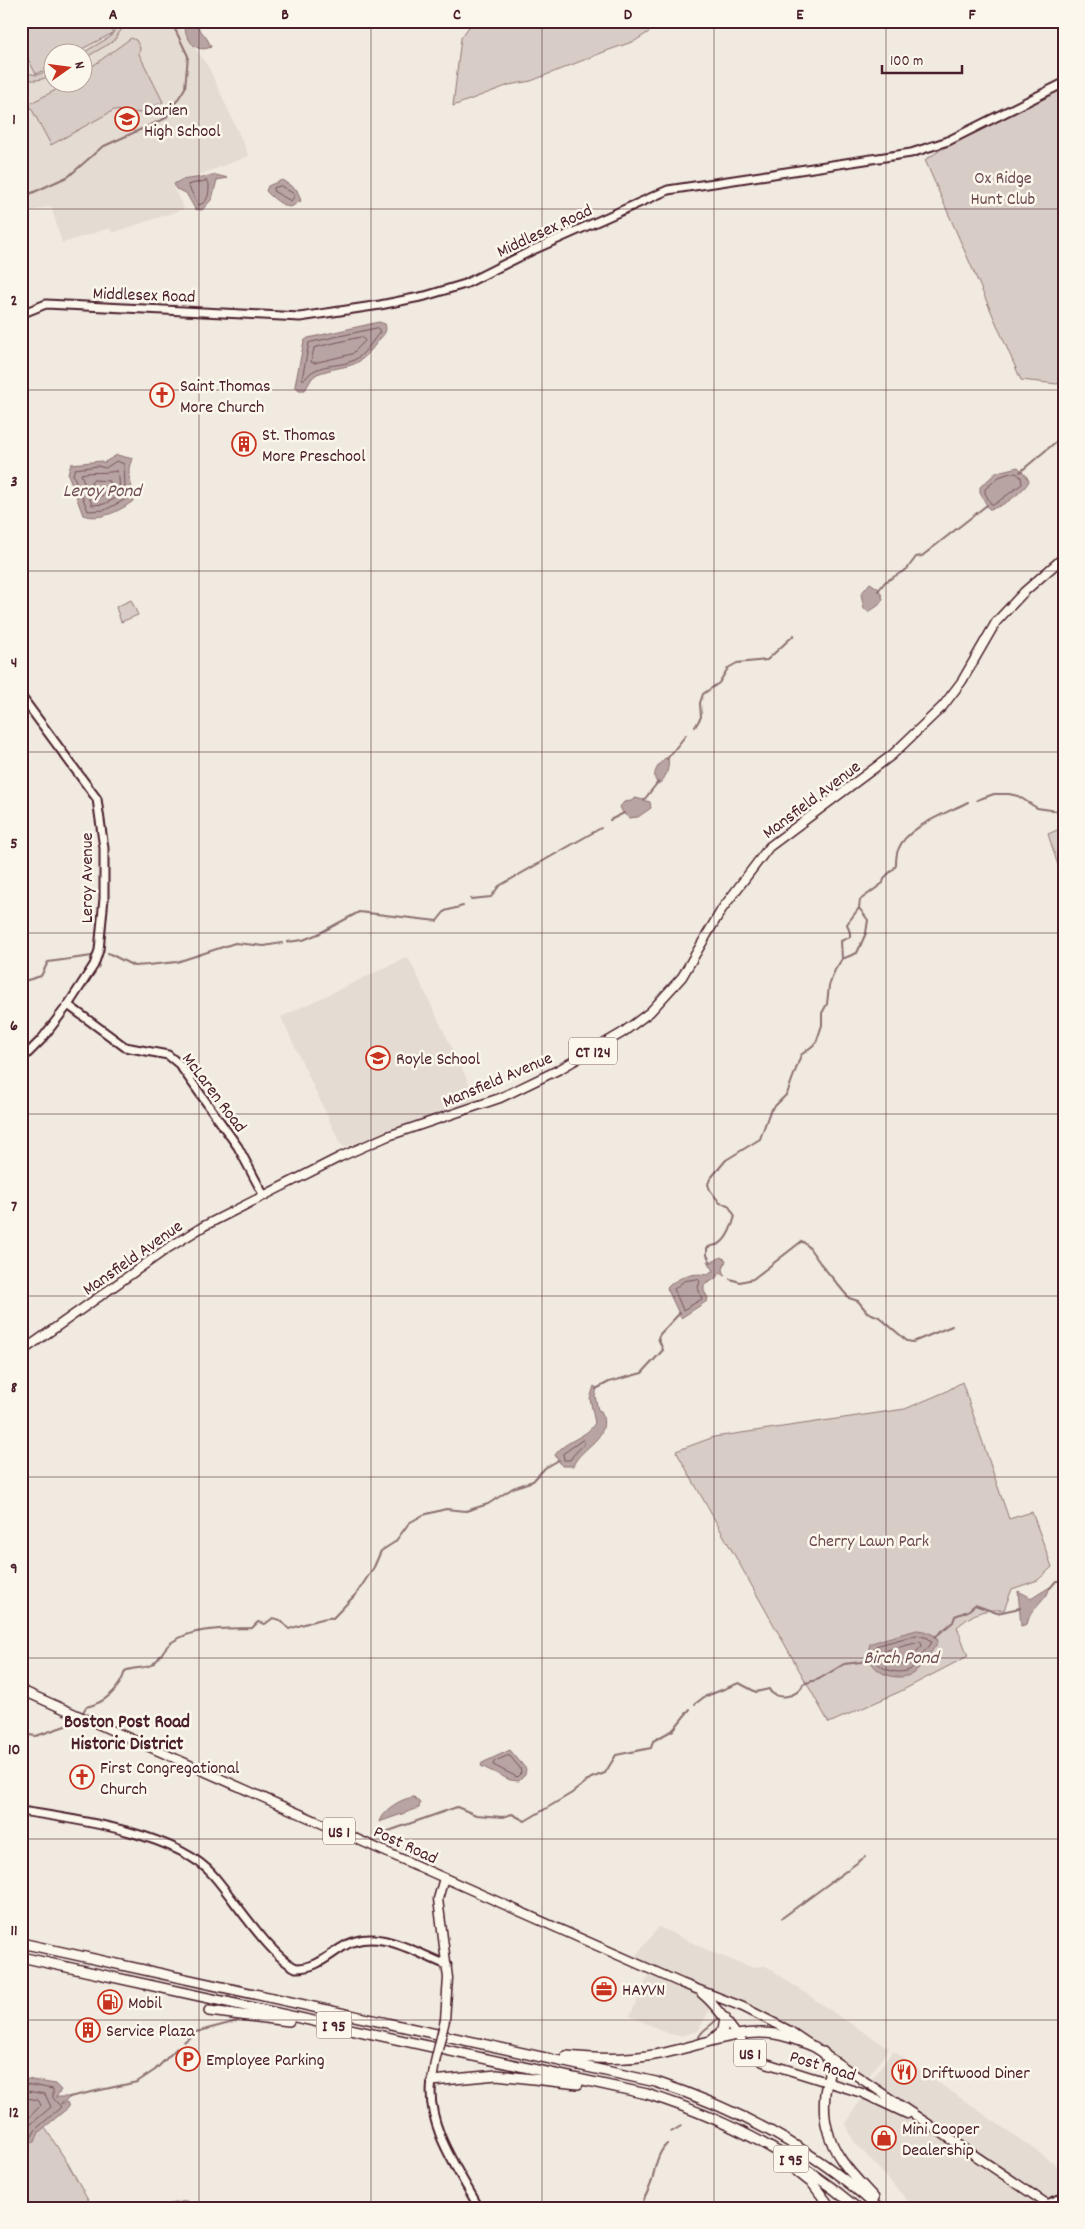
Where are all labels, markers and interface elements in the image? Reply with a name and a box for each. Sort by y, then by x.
text: A [109,4,118,27]
text: B [281,4,289,27]
text: C [453,4,461,27]
text: D [624,4,633,27]
text: E [796,4,804,27]
text: F [968,4,976,27]
north arrow [42,42,92,92]
scale bar [882,42,962,74]
text: 100 m [890,51,923,73]
text: N [68,60,89,71]
place label: Darien High School [144,99,221,145]
school or university icon: Darien High School [114,106,140,132]
text: 1 [12,109,16,132]
park label: Ox Ridge Hunt Club [971,167,1036,213]
street label: Middlesex Road [493,199,597,265]
street label: Middlesex Road [92,282,196,311]
text: 2 [11,290,18,313]
place label: Saint Thomas More Church [180,375,271,421]
church icon: Saint Thomas More Church [149,382,175,408]
place label: St. Thomas More Preschool [262,424,366,470]
building icon: St. Thomas More Preschool [231,431,257,457]
text: 3 [10,471,18,494]
water label: Leroy Pond [63,479,143,506]
text: 4 [11,652,17,675]
street label: Mansfield Avenue [758,756,867,846]
text: 5 [10,833,18,856]
street label: Leroy Avenue [76,833,101,923]
text: 6 [10,1015,18,1038]
road number: CT 124 [569,1038,617,1064]
school or university icon: Royle School [365,1045,391,1071]
street label: Mansfield Avenue [439,1047,557,1116]
street label: McLaren Road [175,1048,251,1139]
place label: Royle School [396,1048,481,1073]
text: 7 [11,1196,17,1219]
street label: Mansfield Avenue [78,1215,189,1303]
text: 8 [11,1377,18,1400]
park label: Cherry Lawn Park [809,1530,929,1555]
text: 9 [10,1558,18,1581]
water label: Birch Pond [864,1646,941,1673]
district label: Boston Post Road Historic District [64,1710,190,1759]
text: 10 [8,1739,20,1762]
place label: First Congregational Church [100,1757,240,1803]
church icon: First Congregational Church [69,1764,95,1790]
road number: US 1 [323,1818,355,1844]
street label: Post Road [369,1821,441,1872]
text: 11 [10,1920,18,1943]
office icon: HAYVN [591,1976,617,2002]
place label: HAYVN [622,1979,665,2004]
fuel station icon: Mobil [97,1989,123,2015]
place label: Mobil [128,1992,163,2017]
road number: I 95 [316,2012,352,2038]
building icon: Service Plaza [75,2017,101,2043]
place label: Service Plaza [106,2020,195,2045]
road number: US 1 [734,2040,766,2066]
street label: Post Road [786,2045,859,2089]
parking icon: Employee Parking [175,2046,201,2072]
place label: Employee Parking [206,2049,325,2074]
restaurant icon: Driftwood Diner [891,2059,917,2085]
place label: Driftwood Diner [922,2062,1030,2087]
text: 12 [9,2102,19,2125]
place label: Mini Cooper Dealership [902,2118,980,2164]
shop icon: Mini Cooper Dealership [871,2125,897,2151]
road number: I 95 [774,2146,808,2172]

